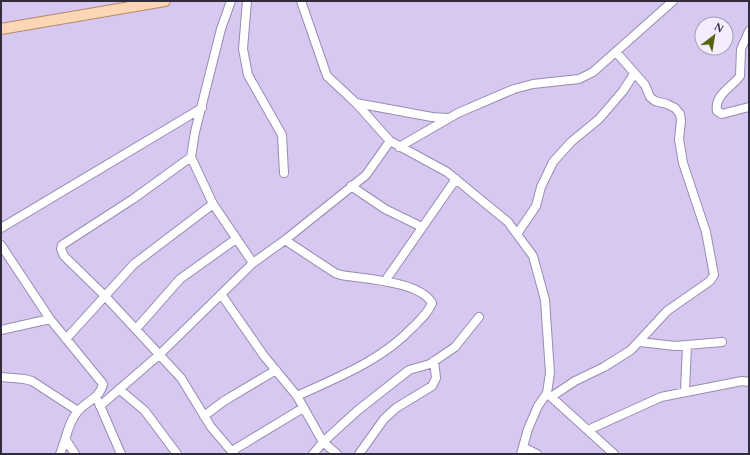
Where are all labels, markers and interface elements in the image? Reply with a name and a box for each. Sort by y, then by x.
north arrow [694,16,734,56]
text: N [711,18,727,37]

